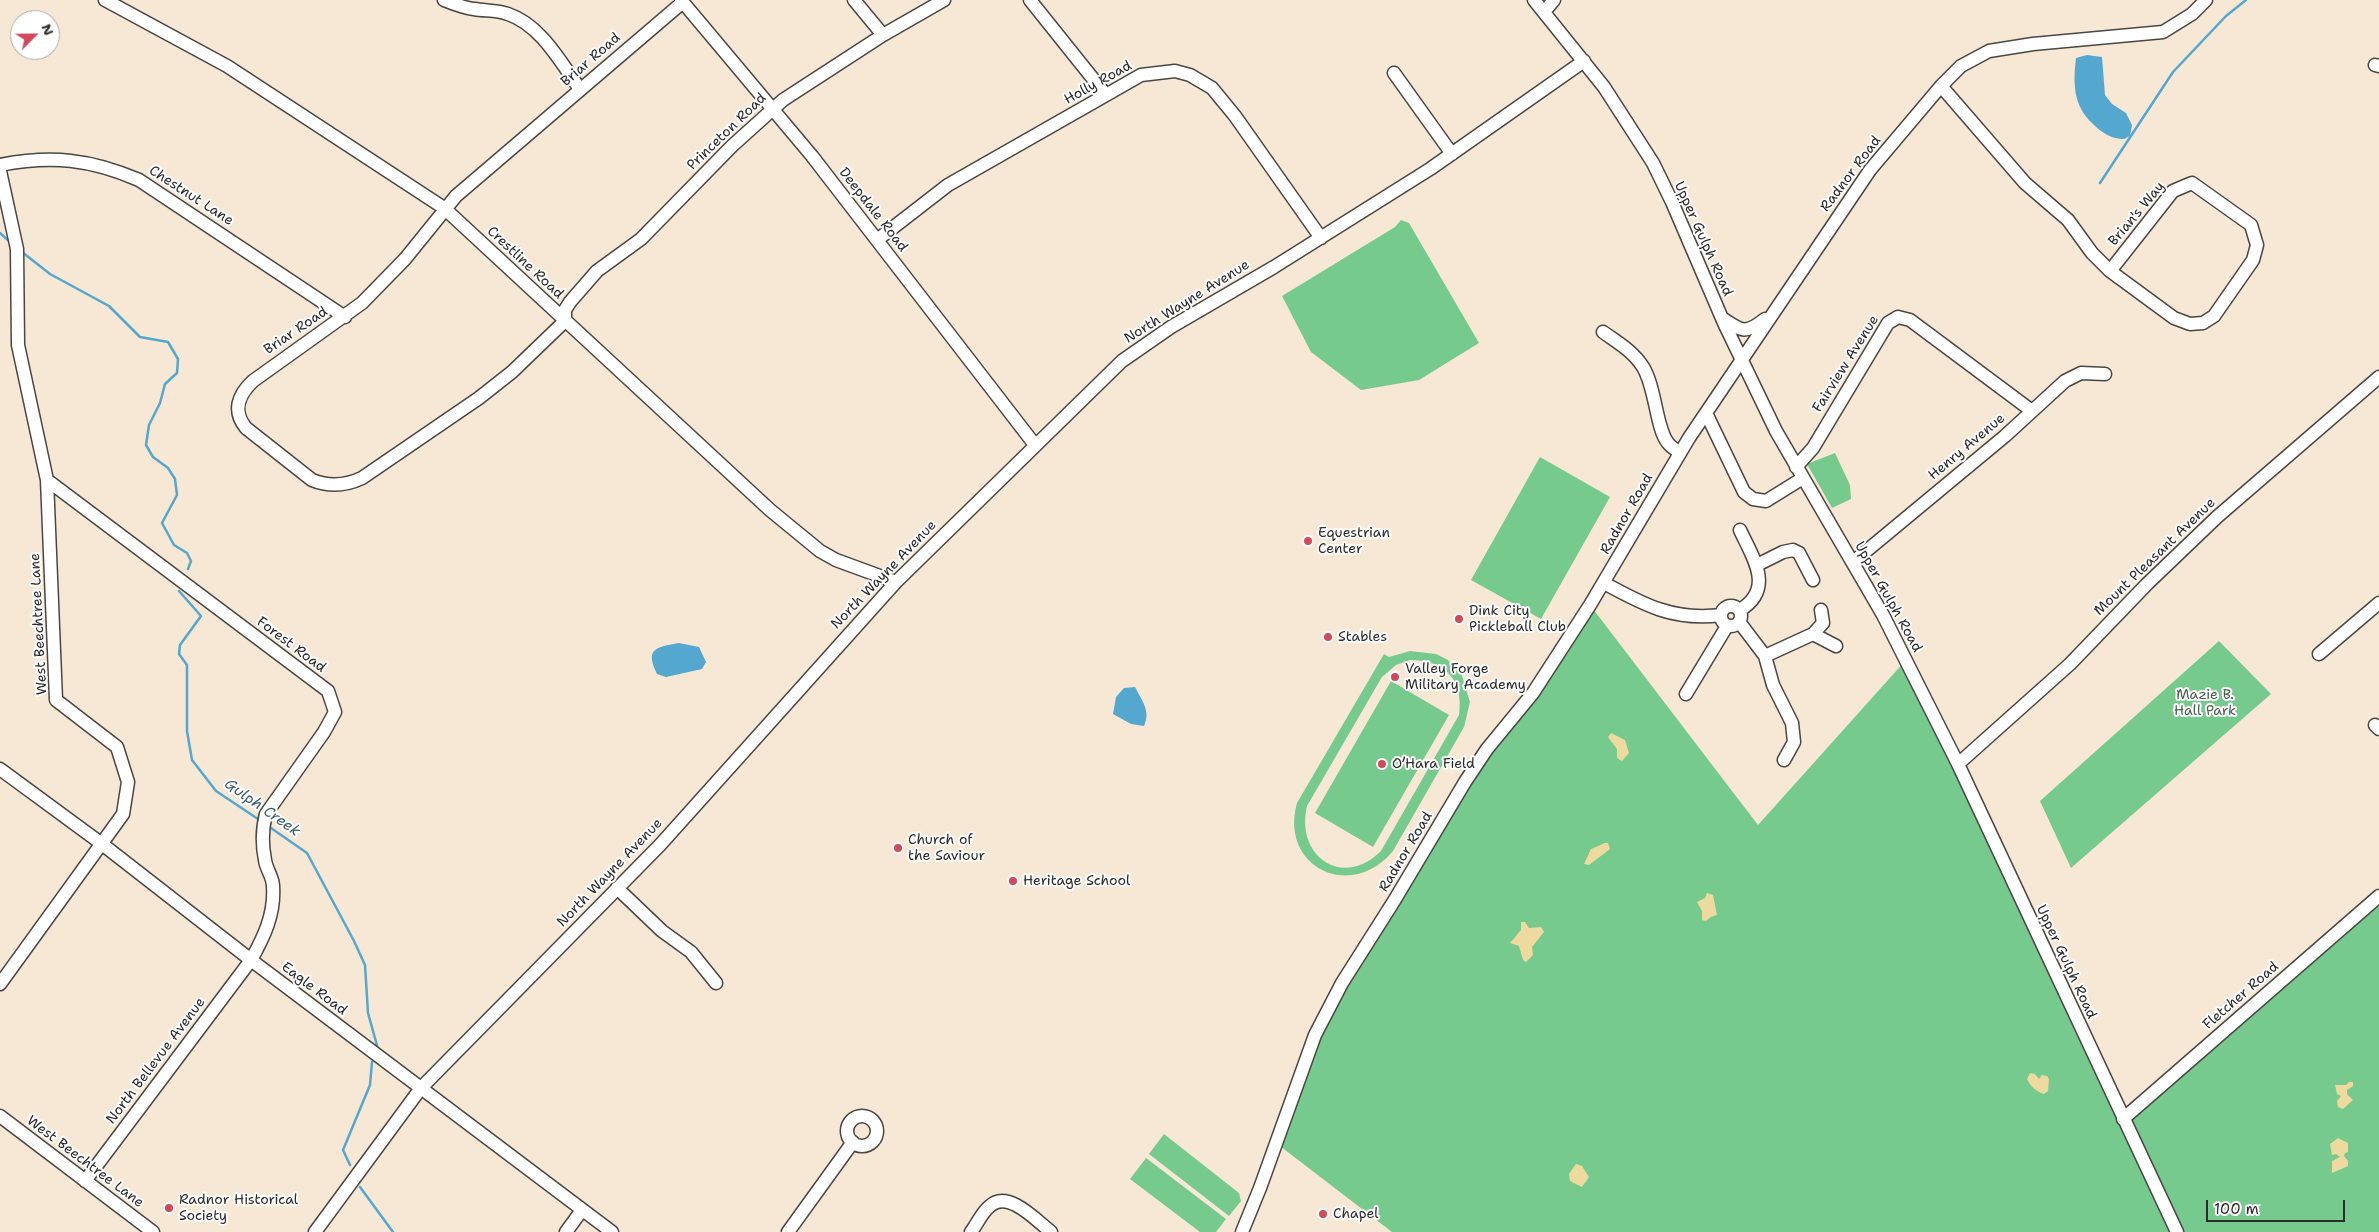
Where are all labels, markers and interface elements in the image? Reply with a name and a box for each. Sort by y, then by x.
north arrow [10,10,60,60]
text: N [37,21,58,38]
street label: Briar Road [558,30,624,90]
street label: Holly Road [1061,58,1135,108]
street label: Princeton Road [684,90,770,174]
street label: Radnor Road [1817,133,1885,215]
street label: Chestnut Lane [146,162,236,230]
street label: Deepdale Road [835,165,911,255]
street label: Upper Gulph Road [1670,179,1736,299]
street label: Brian's Way [2105,179,2169,249]
street label: Crestline Road [483,223,567,303]
street label: North Wayne Avenue [1121,257,1253,347]
street label: Briar Road [261,304,331,358]
street label: Fairview Avenue [1809,312,1883,416]
street label: Henry Avenue [1925,410,2009,484]
street label: Radnor Road [1597,471,1657,557]
street label: Mount Pleasant Avenue [2091,495,2219,619]
street label: North Wayne Avenue [828,517,940,633]
place label: Equestrian Center [1318,525,1390,558]
marker: Equestrian Center [1302,535,1314,547]
street label: Upper Gulph Road [1851,539,1925,655]
street label: West Beechtree Lane [27,553,51,695]
place label: Dink City Pickleball Club [1469,603,1566,636]
marker: Dink City Pickleball Club [1453,613,1465,625]
street label: Forest Road [253,614,329,676]
place label: Stables [1338,629,1387,645]
marker: Stables [1322,631,1334,643]
place label: Valley Forge Military Academy [1405,661,1526,694]
marker: Valley Forge Military Academy [1389,671,1401,683]
park label: Mazie B. Hall Park [2174,687,2236,720]
place label: O’Hara Field [1392,756,1475,772]
marker: O’Hara Field [1376,758,1388,770]
water label: Gulph Creek [221,775,303,841]
street label: Radnor Road [1376,809,1436,895]
street label: North Wayne Avenue [554,815,666,931]
place label: Church of the Saviour [908,832,985,864]
marker: Church of the Saviour [892,842,904,854]
place label: Heritage School [1023,873,1130,889]
marker: Heritage School [1007,875,1019,887]
street label: Upper Gulph Road [2032,902,2100,1022]
street label: Eagle Road [278,959,350,1019]
street label: Fletcher Road [2200,959,2282,1033]
street label: North Bellevue Avenue [103,994,209,1128]
street label: West Beechtree Lane [23,1113,147,1211]
scale bar [2209,1190,2348,1222]
place label: Radnor Historical Society [179,1192,298,1224]
text: 100 m [2214,1199,2259,1219]
marker: Radnor Historical Society [163,1202,175,1214]
place label: Chapel [1333,1206,1379,1222]
marker: Chapel [1317,1208,1329,1220]

